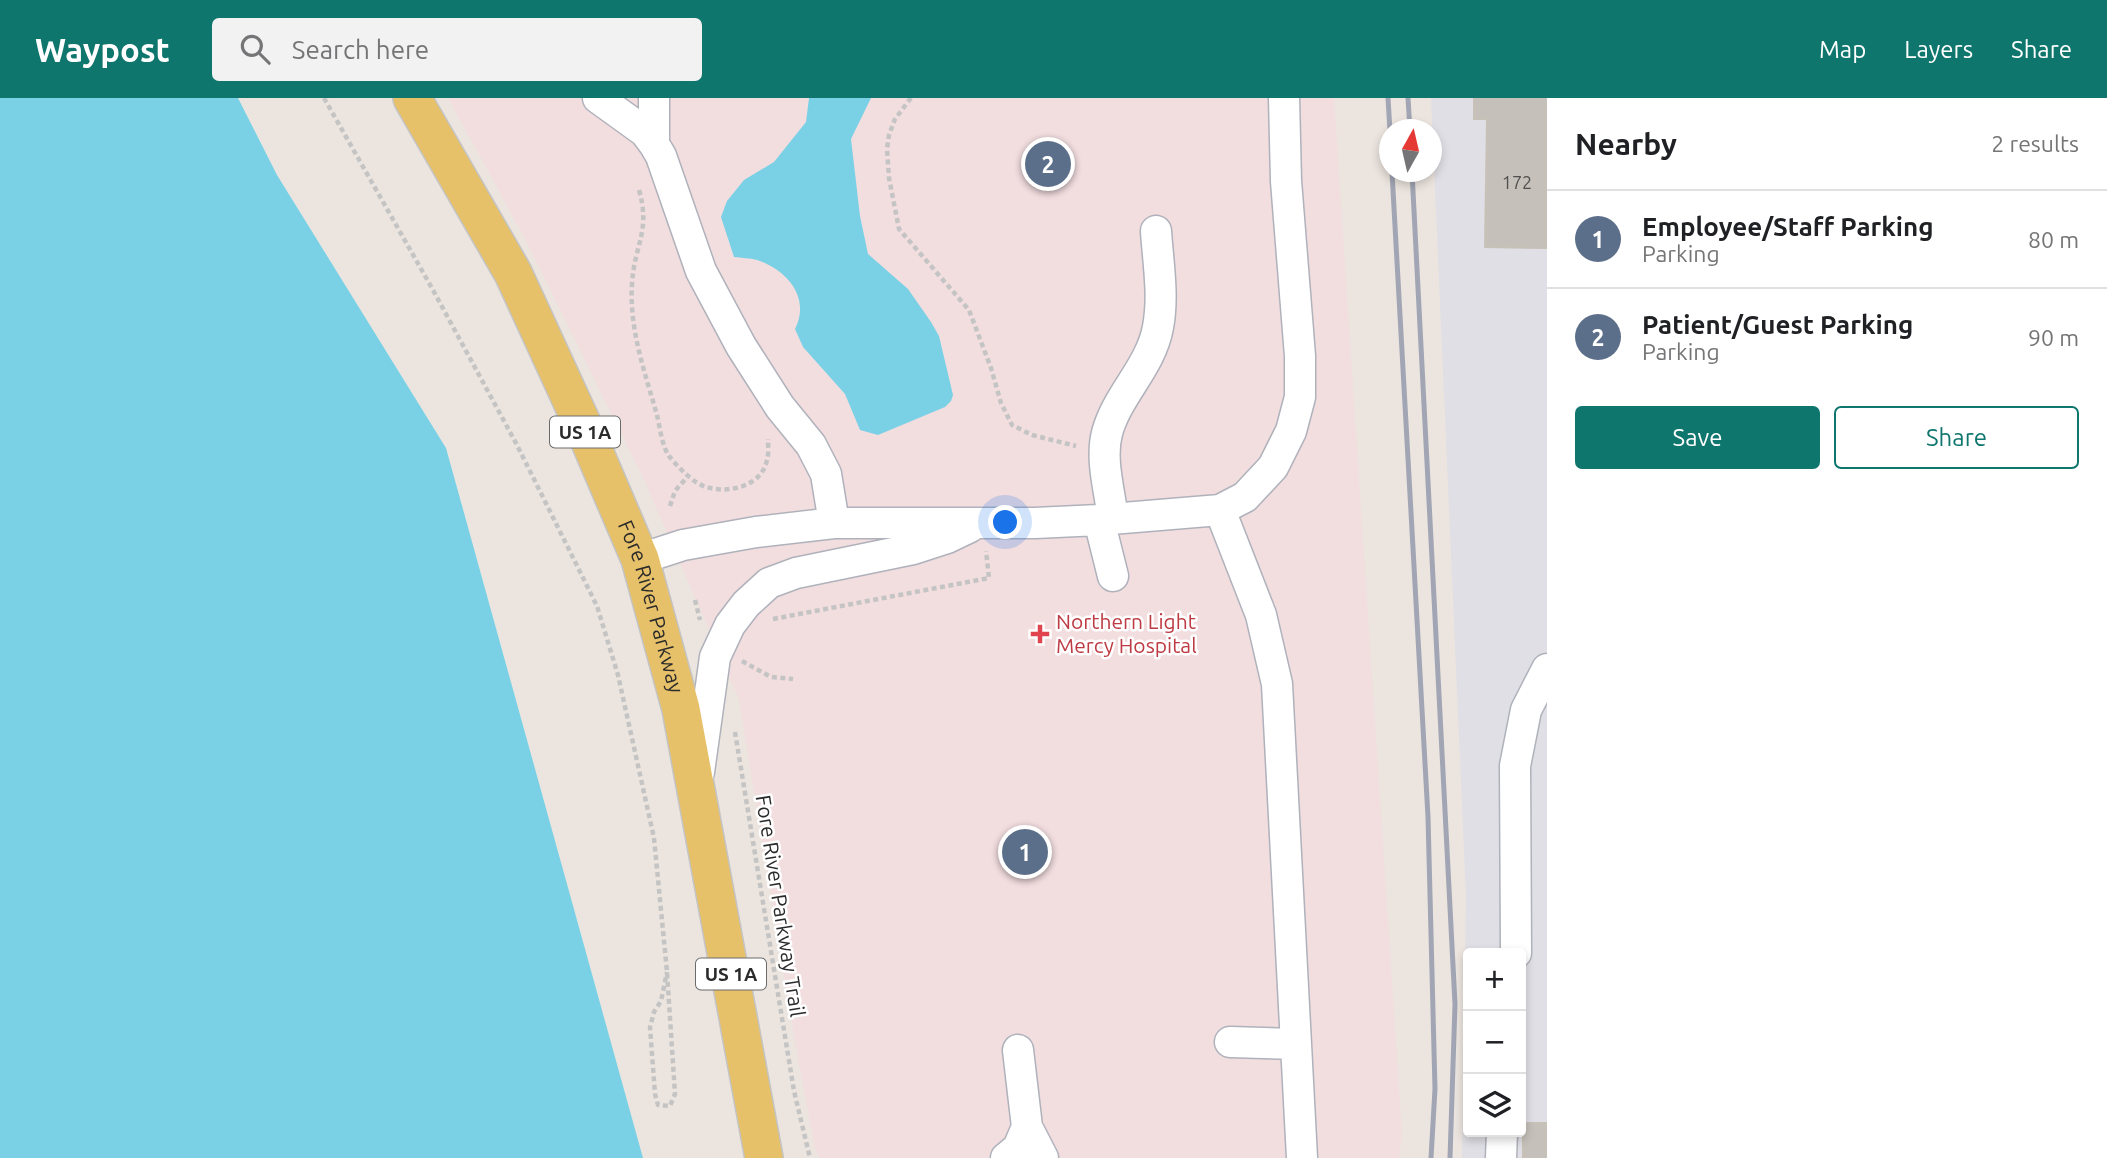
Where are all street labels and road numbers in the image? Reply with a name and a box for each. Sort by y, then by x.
road number: US 1A [550,416,620,448]
street label: Fore River Parkway [614,516,689,696]
street label: Fore River Parkway Trail [752,793,810,1019]
road number: US 1A [696,958,766,989]

